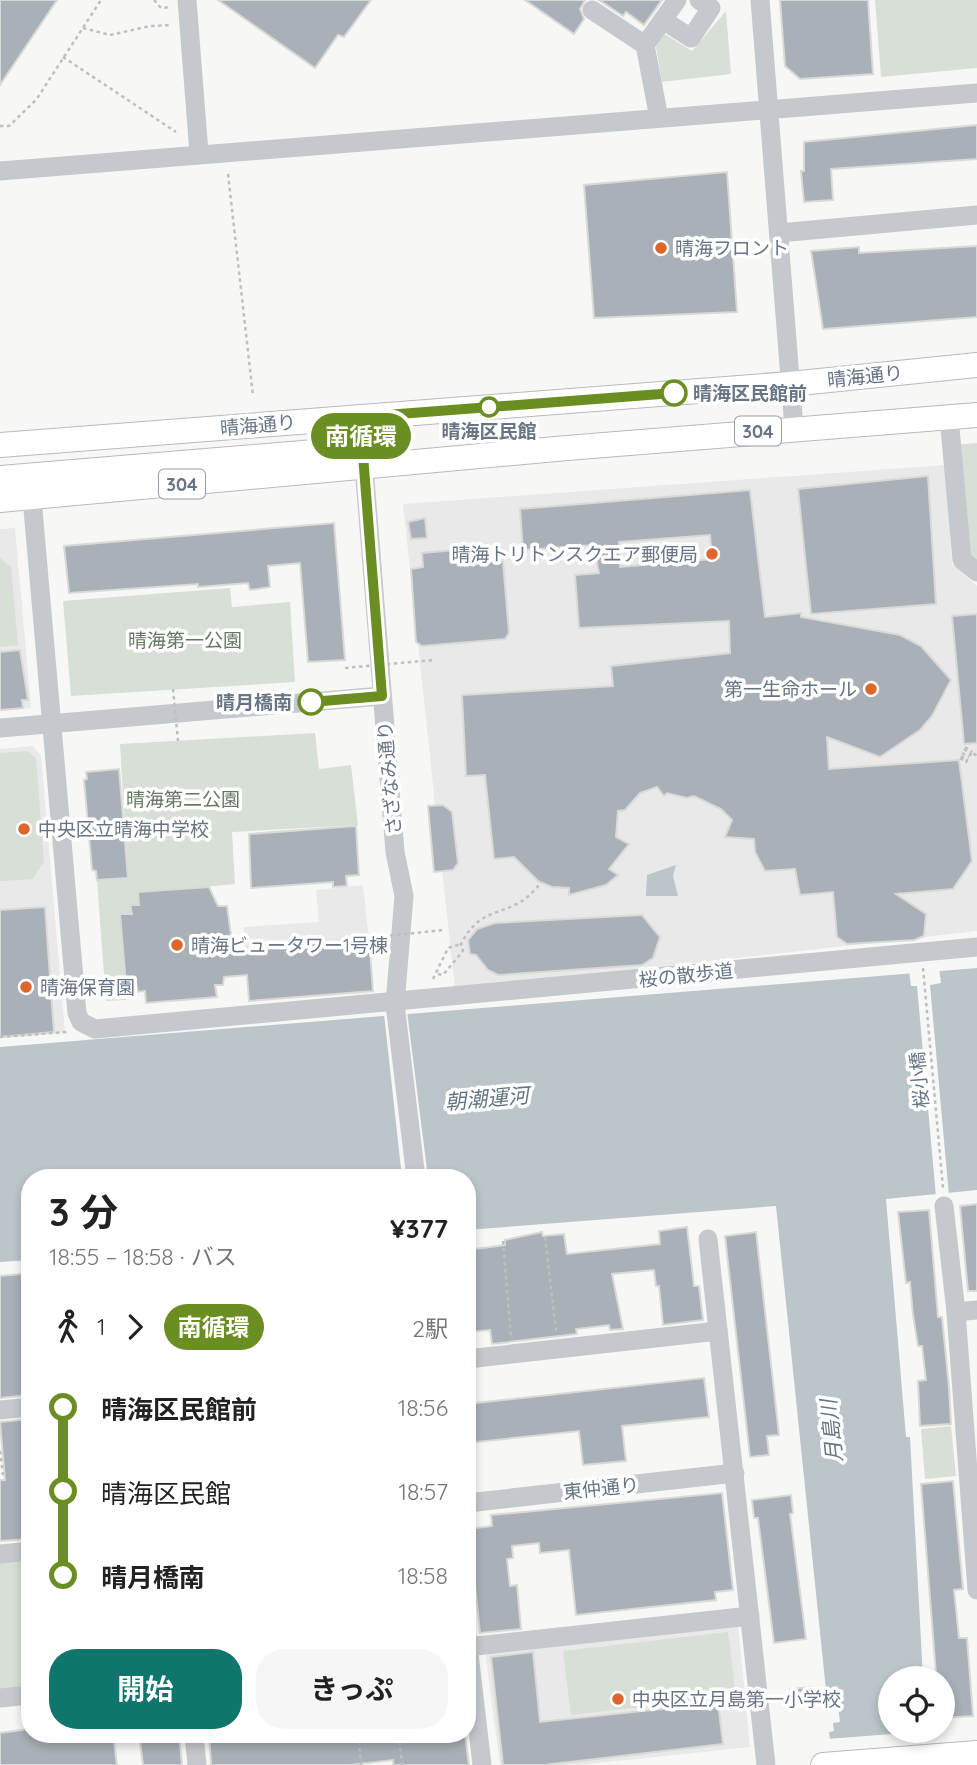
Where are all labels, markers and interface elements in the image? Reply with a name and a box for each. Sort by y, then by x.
place label: 晴海フロント [675,236,789,260]
marker: 晴海フロント [653,240,669,256]
street label: 晴海通り [826,360,904,392]
marker: 晴海区民館前 [661,380,687,406]
place label: 晴海区民館前 [693,381,807,405]
marker: 晴海区民館 [479,397,499,417]
street label: 晴海通り [219,410,297,440]
line badge: 南循環 [321,413,401,459]
road number: 304 [735,416,781,446]
place label: 晴海区民館 [441,419,537,443]
text: 南循環 [325,421,397,451]
road number: 304 [159,470,205,498]
place label: 晴海トリトンスクエア郵便局 [451,542,698,566]
marker: 晴海トリトンスクエア郵便局 [704,546,720,562]
park label: 晴海第一公園 [128,628,242,652]
place label: 第一生命ホール [724,677,857,701]
marker: 第一生命ホール [863,681,879,697]
marker: 晴月橋南 [298,689,324,715]
place label: 晴月橋南 [216,690,292,714]
street label: さざなみ通り [372,720,406,836]
park label: 晴海第二公園 [126,787,240,811]
place label: 中央区立晴海中学校 [38,817,209,841]
marker: 中央区立晴海中学校 [16,821,32,837]
place label: 晴海ビュータワー1号棟 [191,933,388,957]
marker: 晴海ビュータワー1号棟 [169,937,185,953]
street label: 桜の散歩道 [637,958,735,992]
place label: 晴海保育園 [40,975,135,999]
marker: 晴海保育園 [18,979,34,995]
street label: 桜小橋 [905,1051,933,1109]
water label: 朝潮運河 [444,1081,534,1115]
text: 3 分 [49,1188,118,1236]
text: ¥377 [390,1212,448,1245]
text: 18:55 – 18:58 · バス [49,1242,237,1271]
icon: walk [49,1308,87,1346]
icon: forward [116,1308,154,1346]
text: 1 [97,1312,106,1341]
text: 南循環 [178,1312,250,1342]
text: 2駅 [412,1314,448,1343]
text: 晴海区民館前 [101,1393,257,1426]
text: 18:56 [398,1393,448,1422]
water label: 月島川 [815,1396,847,1464]
street label: 東仲通り [562,1472,640,1504]
text: 晴海区民館 [101,1477,231,1510]
text: 18:57 [398,1477,448,1506]
text: 晴月橋南 [101,1561,205,1594]
text: 18:58 [398,1561,448,1590]
button: 開始 [49,1649,242,1729]
button: きっぷ [256,1649,448,1729]
map controls [878,1666,955,1743]
button: locate [878,1666,955,1743]
place label: 中央区立月島第一小学校 [632,1687,841,1711]
marker: 中央区立月島第一小学校 [610,1691,626,1707]

